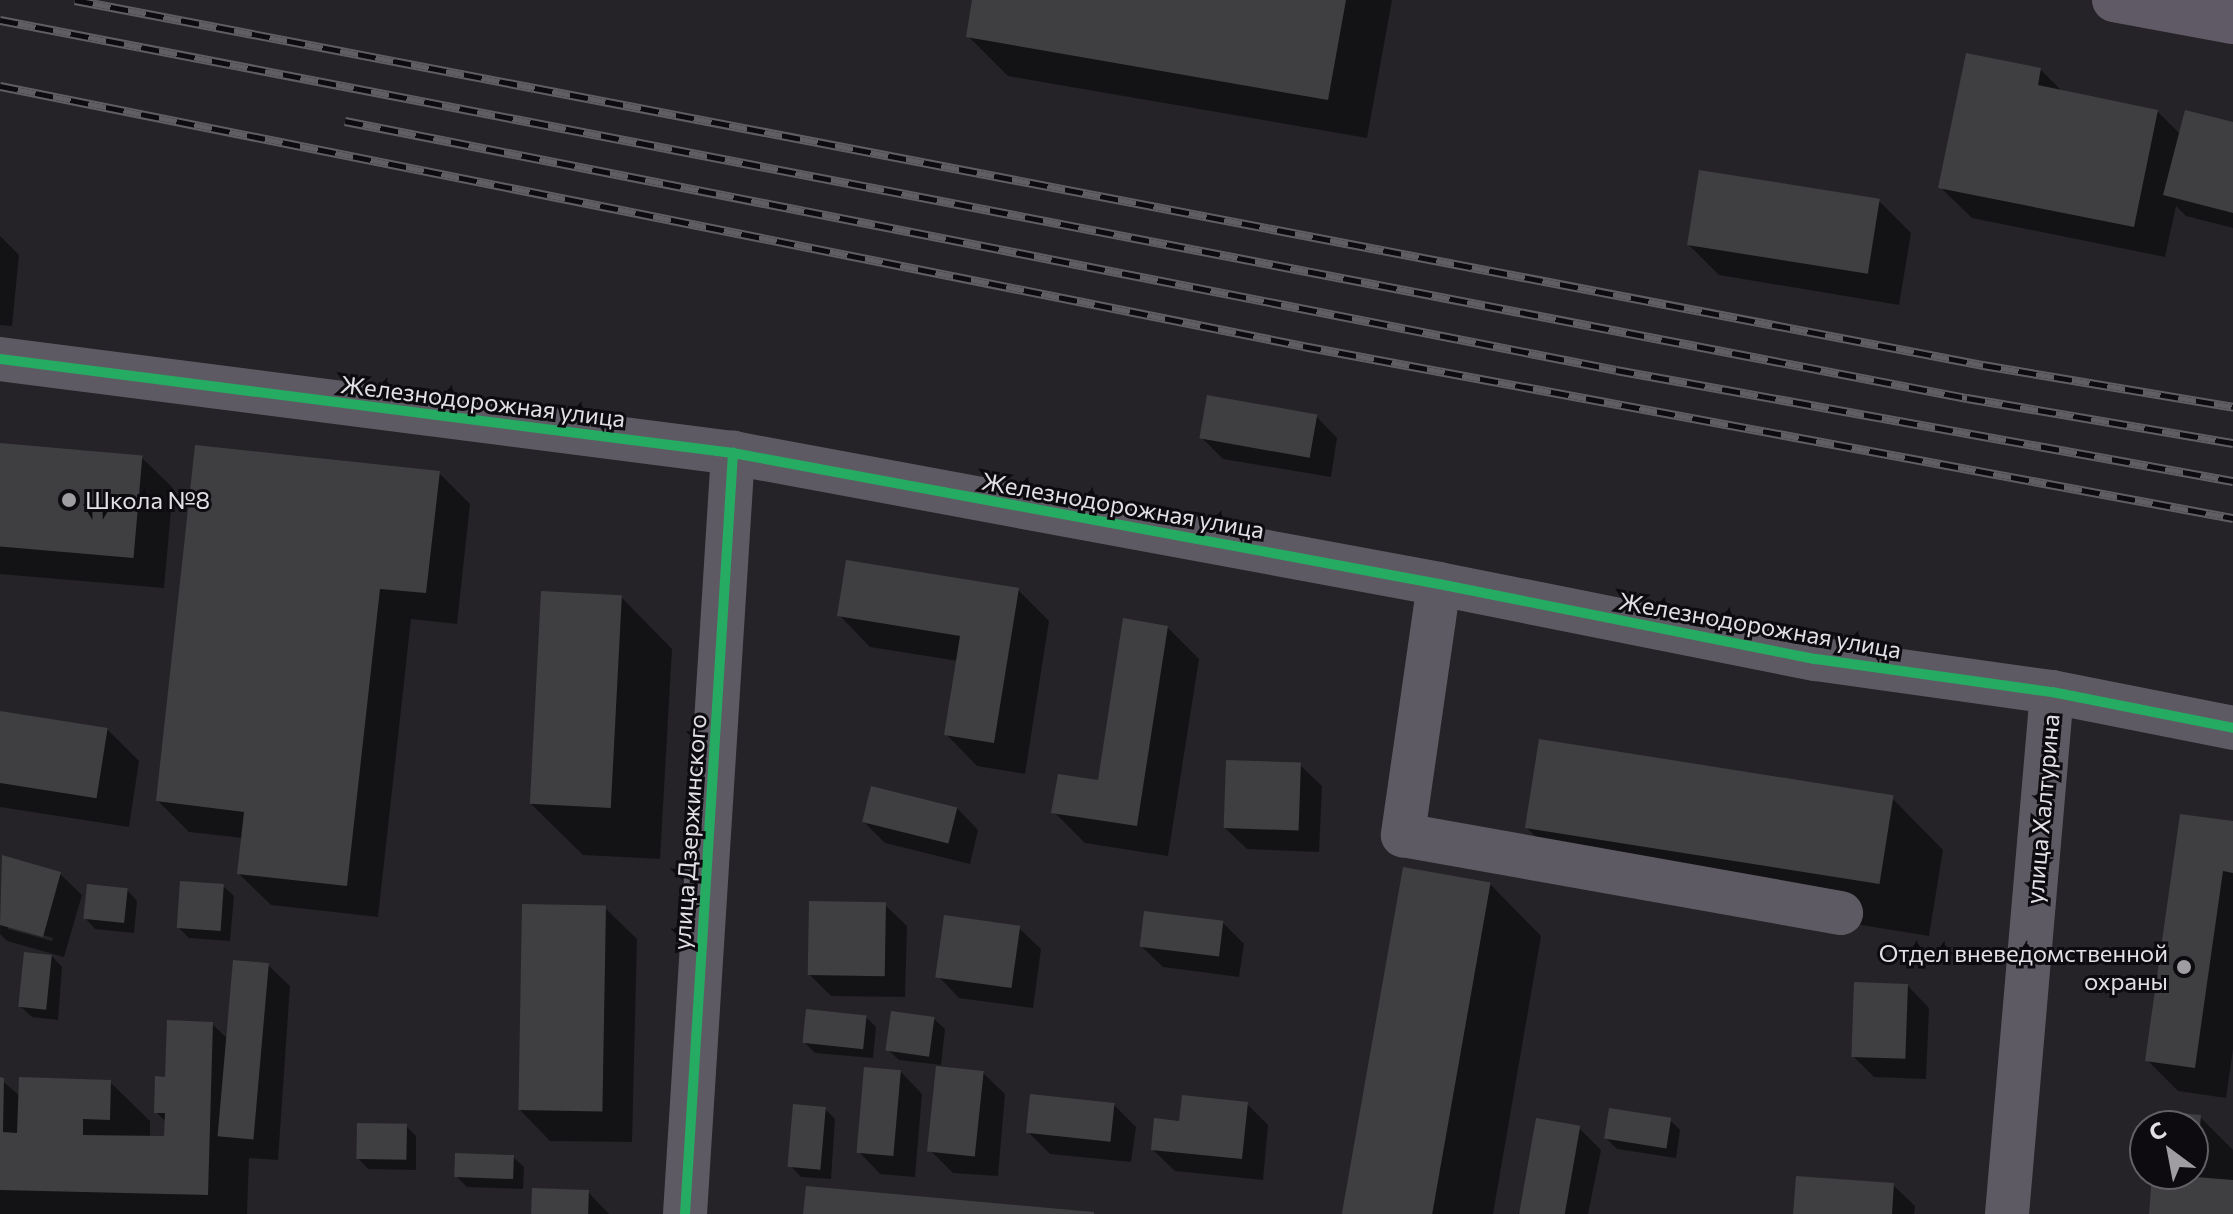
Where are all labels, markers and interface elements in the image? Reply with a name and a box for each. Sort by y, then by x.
street label: Железнодорожная улица [339,369,627,433]
street label: Железнодорожная улица [979,466,1267,544]
place label: Школа №8 [85,486,210,514]
marker: Школа №8 [60,491,78,509]
street label: Железнодорожная улица [1616,586,1904,664]
street label: улица Дзержинского [666,713,712,951]
street label: улица Халтурина [2019,713,2065,905]
place label: Отдел вневедомственной охраны [1879,939,2168,995]
marker: Отдел вневедомственной охраны [2175,958,2193,976]
north arrow [2129,1110,2209,1190]
text: С [2144,1115,2171,1146]

